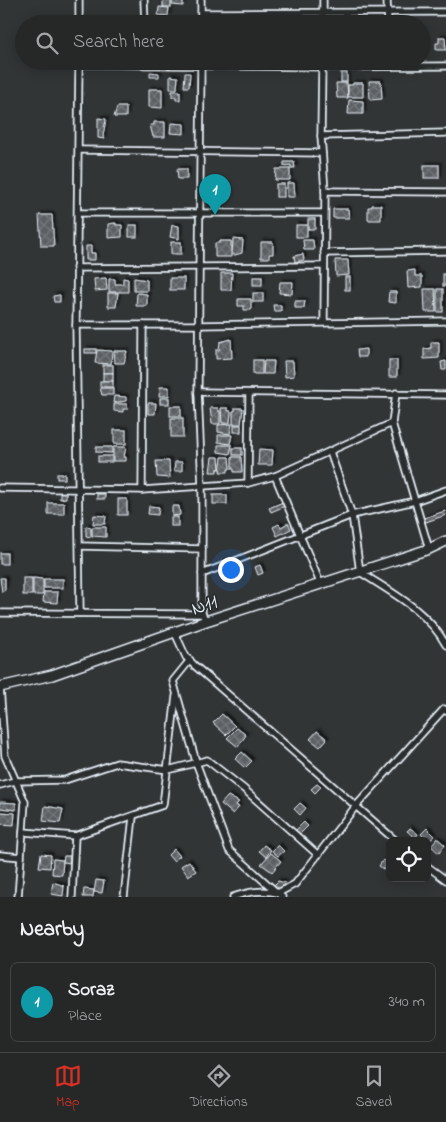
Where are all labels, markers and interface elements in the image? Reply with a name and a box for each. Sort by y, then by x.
search box [15,15,431,70]
icon: search [33,29,61,57]
text: Search here [73,29,164,56]
pin: 1 [199,174,231,215]
your location [218,557,244,583]
street label: N11 [188,588,222,624]
map controls [386,837,431,882]
button: locate [386,837,431,882]
text: Nearby [20,915,84,945]
text: Soraz [68,977,114,1004]
text: 1 [34,990,40,1014]
text: 340 m [388,990,425,1014]
text: Place [68,1004,102,1028]
tab: Map [54,1062,82,1113]
tab: Directions [190,1062,248,1113]
tab: Saved [356,1062,392,1113]

